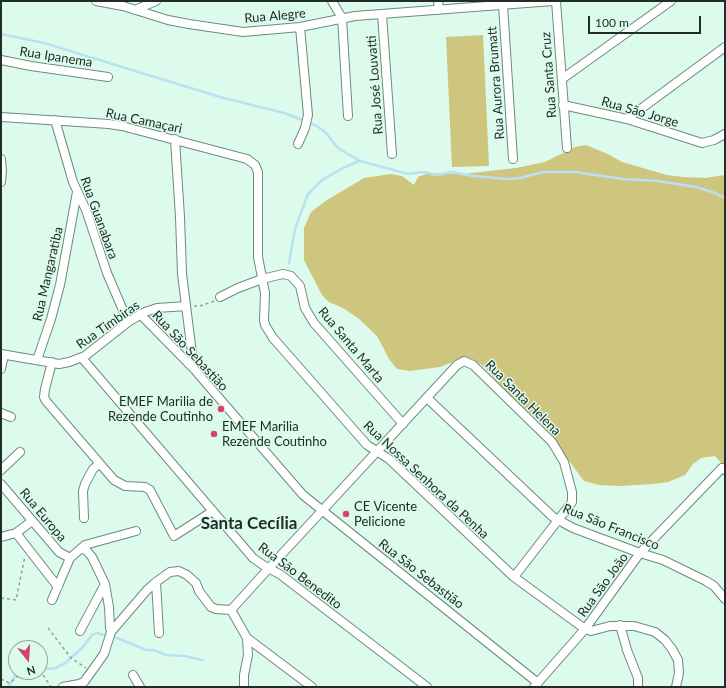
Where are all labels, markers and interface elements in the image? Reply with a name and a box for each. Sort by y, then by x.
street label: Rua Alegre [244,6,306,26]
scale bar [590,8,703,34]
text: 100 m [595,15,629,30]
street label: Rua Aurora Brumatt [484,26,508,140]
street label: Rua Santa Cruz [538,31,560,119]
street label: Rua José Louvatti [364,35,386,135]
street label: Rua Ipanema [18,44,94,70]
street label: Rua São Jorge [600,94,680,130]
street label: Rua Camaçari [104,105,184,137]
street label: Rua Guanabara [77,175,121,261]
street label: Rua Mangaratiba [30,225,66,323]
street label: Rua Timbiras [73,298,143,352]
street label: Rua Santa Marta [315,304,387,386]
street label: Rua São Sebastião [149,308,231,394]
street label: Rua Santa Helena [482,357,564,439]
place label: EMEF Marilia de Rezende Coutinho [108,394,213,425]
marker: EMEF Marilia de Rezende Coutinho [216,404,226,414]
street label: Rua Nossa Senhora da Penha [360,418,492,542]
place label: EMEF Marilia Rezende Coutinho [222,419,327,450]
marker: EMEF Marilia Rezende Coutinho [209,429,219,439]
street label: Rua Europa [16,485,70,545]
place label: CE Vicente Pelicione [354,499,417,530]
street label: Rua São Francisco [561,501,661,553]
marker: CE Vicente Pelicione [341,509,351,519]
district label: Santa Cecília [201,514,297,534]
street label: Rua São Sebastião [375,536,467,612]
street label: Rua São Benedito [255,539,345,613]
street label: Rua São João [575,550,631,620]
north arrow [8,640,48,680]
text: N [25,664,37,678]

